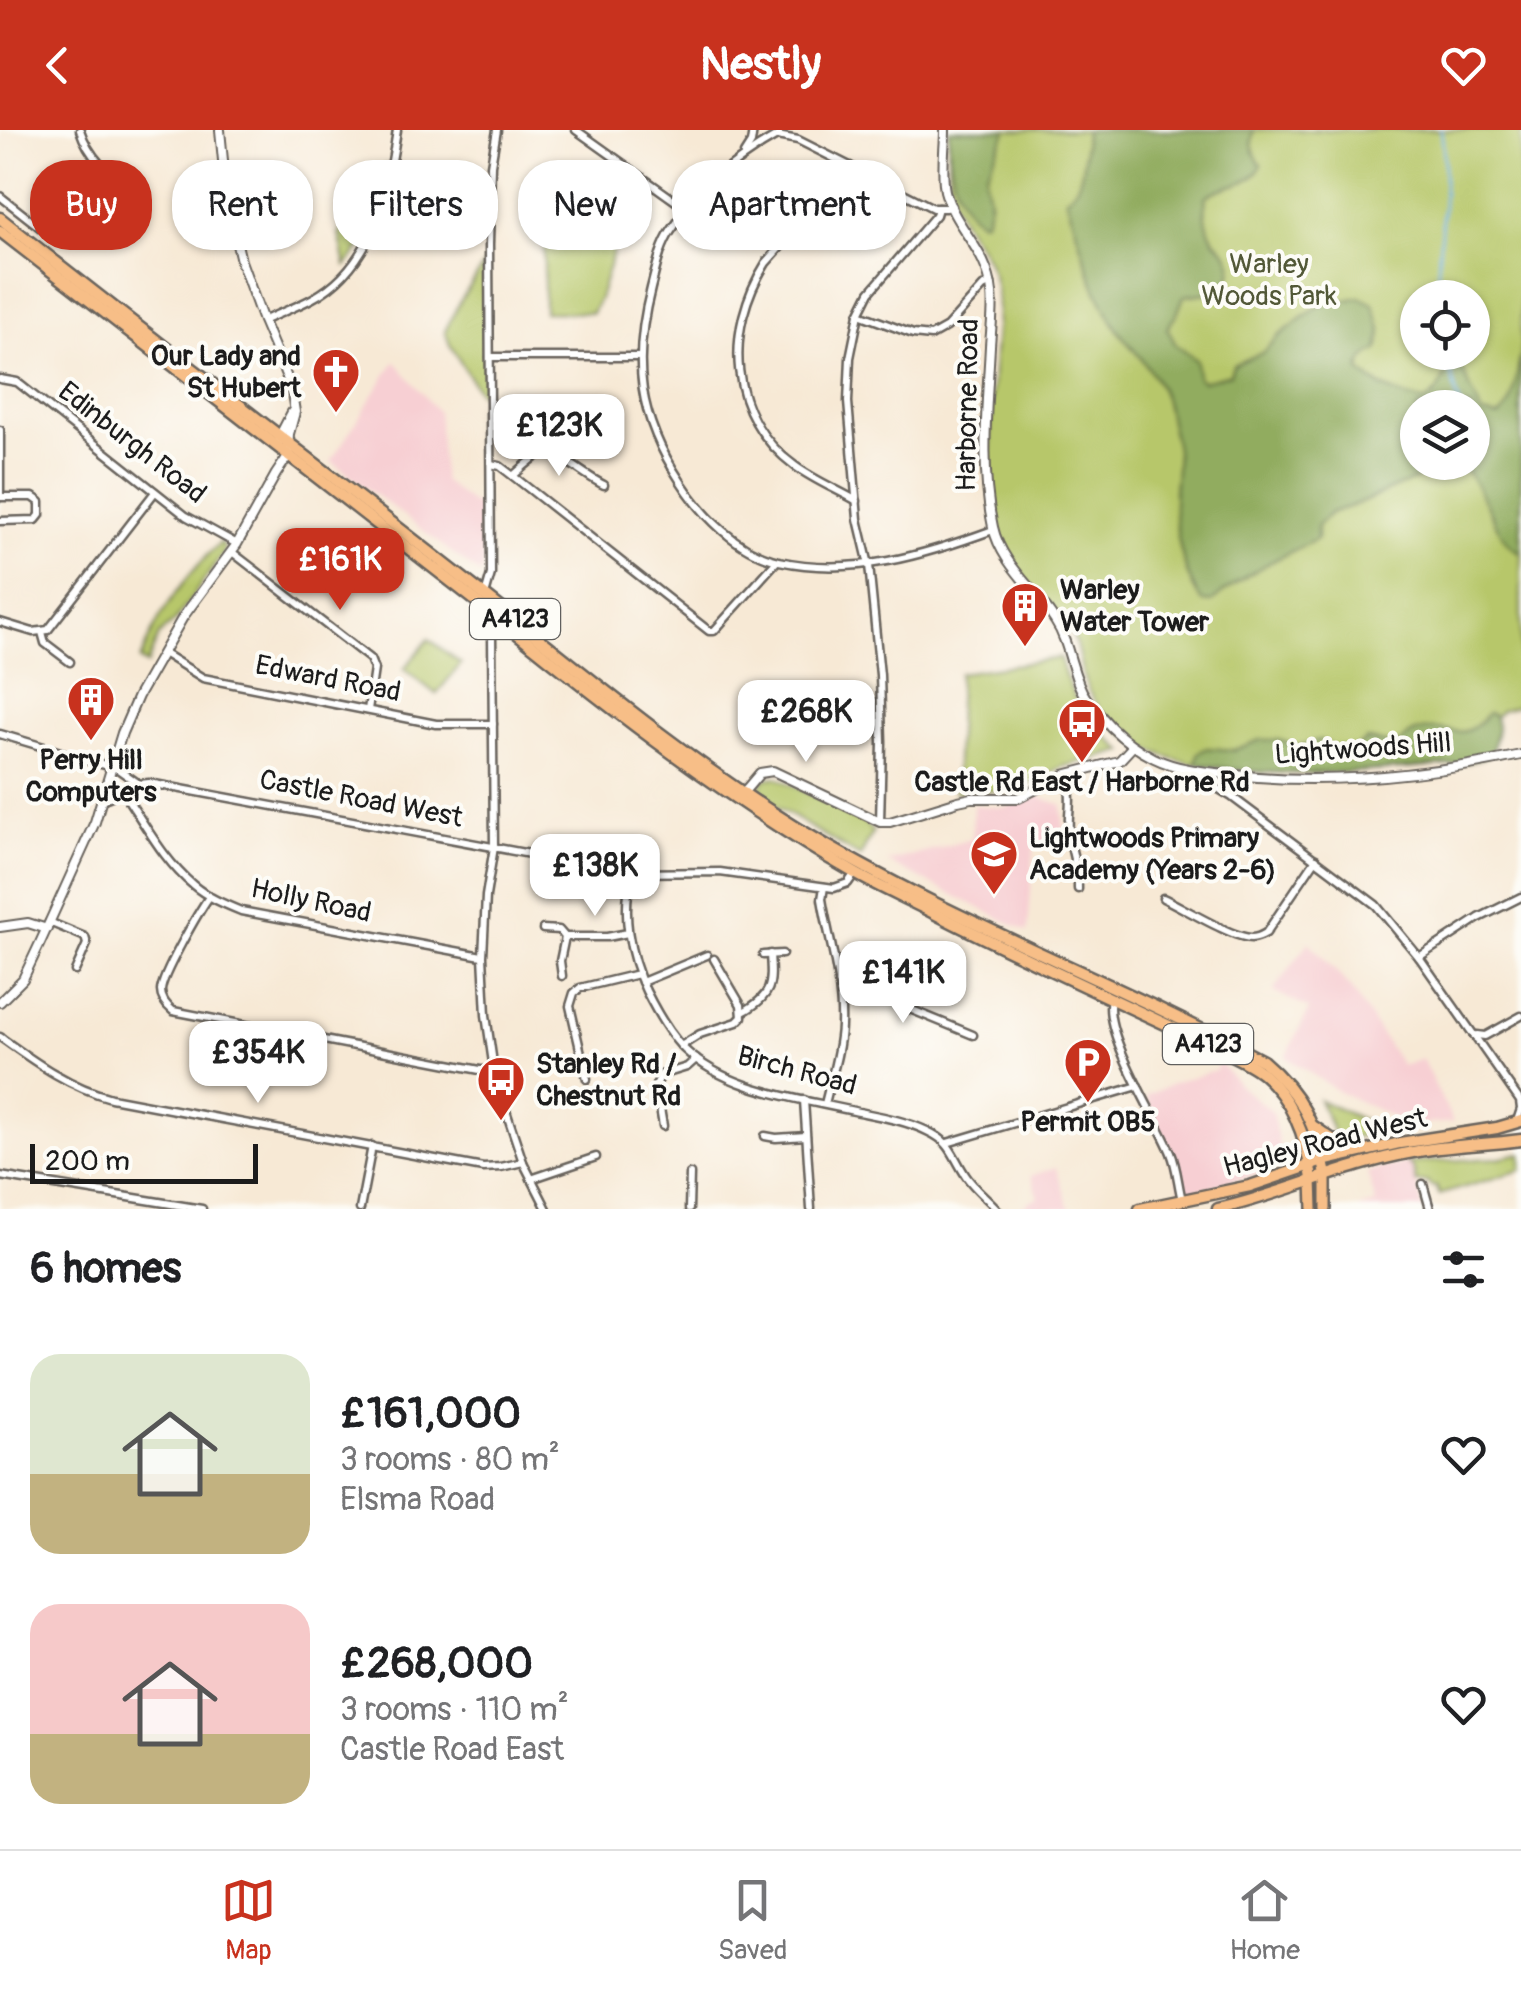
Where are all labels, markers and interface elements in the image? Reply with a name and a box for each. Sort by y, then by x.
text: Nestly [700,37,821,93]
icon: back [30,38,85,93]
icon: heart [1436,38,1491,93]
chip: Buy [30,160,152,250]
chip: Rent [172,160,313,250]
chip: Filters [333,160,498,250]
chip: New [518,160,652,250]
chip: Apartment [672,160,906,250]
park label: Warley Woods Park [1201,247,1337,314]
map controls [1400,280,1490,480]
button: locate [1400,280,1490,370]
street label: Harborne Road [949,318,987,492]
place label: Our Lady and St Hubert [151,339,302,406]
church icon: Our Lady and St Hubert [310,346,362,414]
street label: Edinburgh Road [51,374,213,512]
button: layers [1400,390,1490,480]
pin: £123K [489,394,629,479]
text: £123K [515,406,603,446]
pin: £161K [270,528,410,613]
text: £161K [298,540,382,580]
place label: Warley Water Tower [1060,573,1210,640]
building icon: Warley Water Tower [999,580,1051,648]
road number: A4123 [470,599,560,639]
street label: Edward Road [252,648,404,710]
building icon: Perry Hill Computers [65,674,117,742]
pin: £268K [736,680,876,765]
text: £268K [760,692,852,732]
bus stop icon: Castle Rd East / Harborne Rd [1056,696,1108,764]
street label: Lightwoods Hill [1274,725,1452,773]
place label: Perry Hill Computers [25,743,157,810]
street label: Castle Road West [256,762,466,836]
place label: Castle Rd East / Harborne Rd [914,765,1250,800]
place label: Lightwoods Primary Academy (Years 2-6) [1029,821,1276,888]
school or university icon: Lightwoods Primary Academy (Years 2-6) [968,828,1020,896]
pin: £138K [525,834,665,919]
text: £138K [552,846,638,886]
street label: Holly Road [248,871,374,931]
pin: £141K [833,941,973,1026]
text: £141K [861,953,945,993]
pin: £354K [188,1021,328,1106]
road number: A4123 [1163,1024,1253,1064]
text: £354K [211,1033,305,1073]
parking icon: Permit OB5 [1062,1036,1114,1104]
street label: Birch Road [733,1038,861,1104]
place label: Stanley Rd / Chestnut Rd [536,1047,681,1114]
bus stop icon: Stanley Rd / Chestnut Rd [475,1054,527,1122]
street label: Hagley Road West [1219,1101,1431,1185]
place label: Permit OB5 [1020,1105,1156,1140]
scale bar [30,1139,258,1184]
text: 200 m [45,1144,130,1179]
icon: filters [1436,1242,1491,1297]
text: 6 homes [30,1243,181,1295]
text: £161,000 [340,1388,521,1440]
icon: home [110,1394,230,1514]
icon: heart [1436,1427,1491,1482]
text: 3 rooms · 80 m² [340,1440,560,1480]
text: Elsma Road [340,1480,495,1520]
text: £268,000 [340,1638,533,1690]
icon: home [110,1644,230,1764]
icon: heart [1436,1677,1491,1732]
text: 3 rooms · 110 m² [340,1690,569,1730]
text: Castle Road East [340,1730,564,1770]
tab: Map [221,1873,276,1968]
tab: Saved [718,1873,787,1968]
tab: Home [1229,1873,1300,1968]

